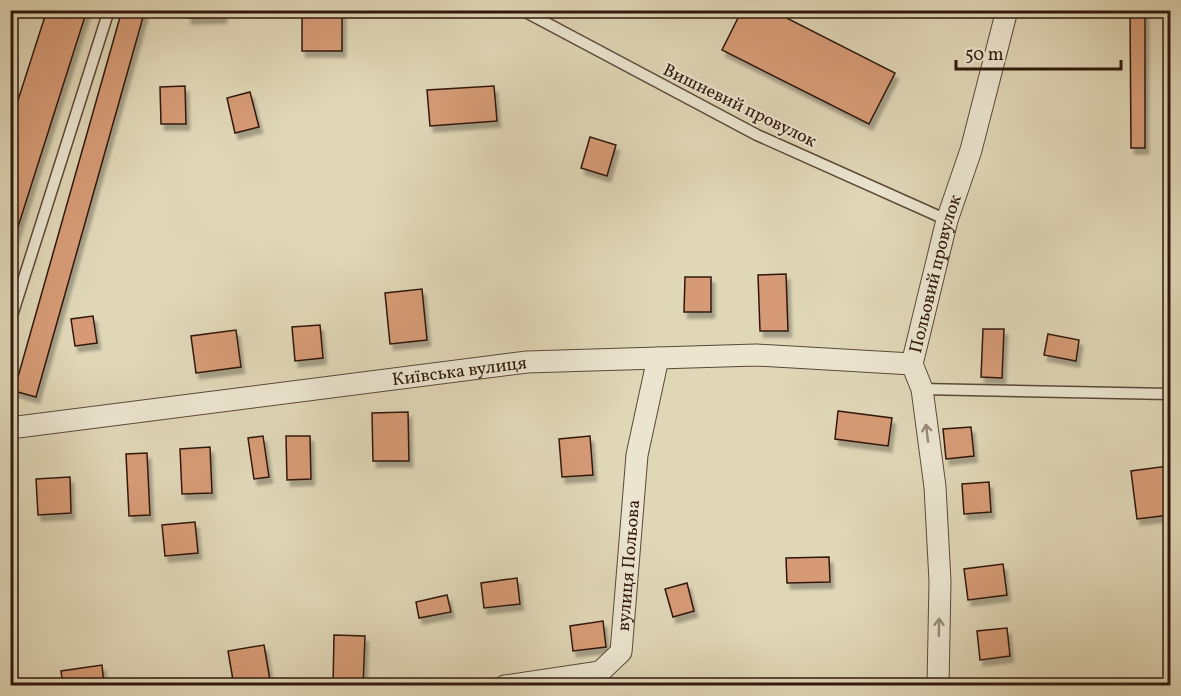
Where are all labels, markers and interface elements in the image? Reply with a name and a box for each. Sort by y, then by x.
scale bar [956,33,1121,71]
text: 50 m [965,43,1004,68]
street label: Вишневий провулок [658,58,821,155]
street label: Польовий провулок [904,191,969,356]
street label: Київська вулиця [391,351,528,393]
one-way arrow [922,423,933,443]
street label: вулиця Польова [612,499,647,632]
one-way arrow [934,618,945,638]

